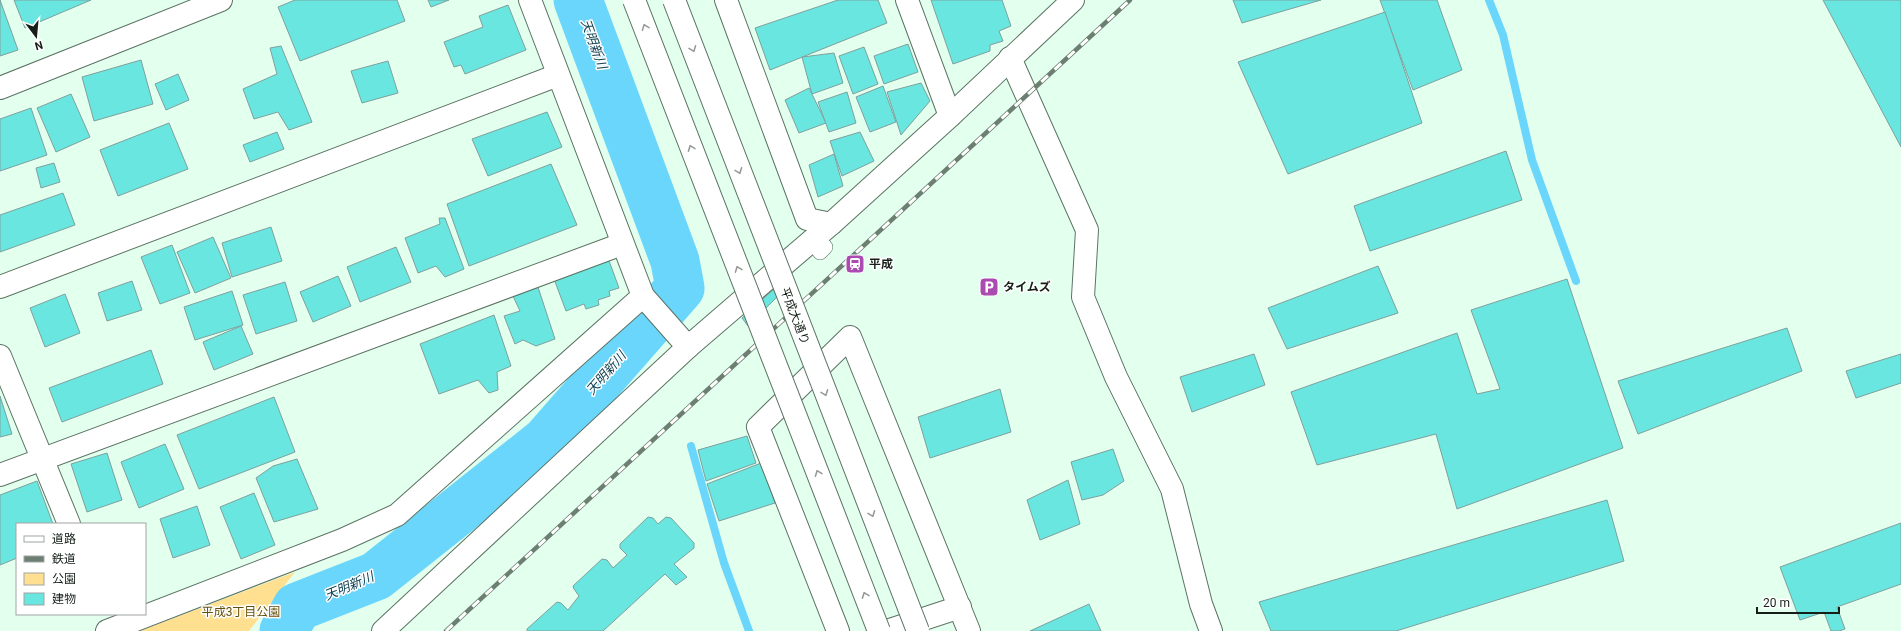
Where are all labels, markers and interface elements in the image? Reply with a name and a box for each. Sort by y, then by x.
north arrow [16,16,56,56]
water label: 天明新川 [578,17,611,73]
one-way arrow [641,23,649,30]
text: N [33,38,44,53]
one-way arrow [688,46,696,53]
one-way arrow [688,144,696,151]
one-way arrow [735,167,743,174]
station icon: 平成 [844,253,866,275]
place label: 平成 [869,257,893,271]
one-way arrow [735,266,743,273]
parking icon: タイムズ [978,276,1000,298]
place label: タイムズ [1003,280,1051,294]
street label: 平成大通り [778,285,812,347]
water label: 天明新川 [583,347,630,398]
one-way arrow [820,388,828,396]
one-way arrow [814,470,822,477]
one-way arrow [868,510,876,517]
legend [16,523,146,615]
text: 道路 [52,532,76,546]
text: 鉄道 [52,552,76,566]
water label: 天明新川 [322,568,378,603]
text: 公園 [52,572,76,586]
scale bar [1757,589,1839,615]
one-way arrow [861,591,869,598]
text: 建物 [52,592,76,606]
text: 20 m [1763,596,1790,610]
park label: 平成3丁目公園 [202,605,280,619]

